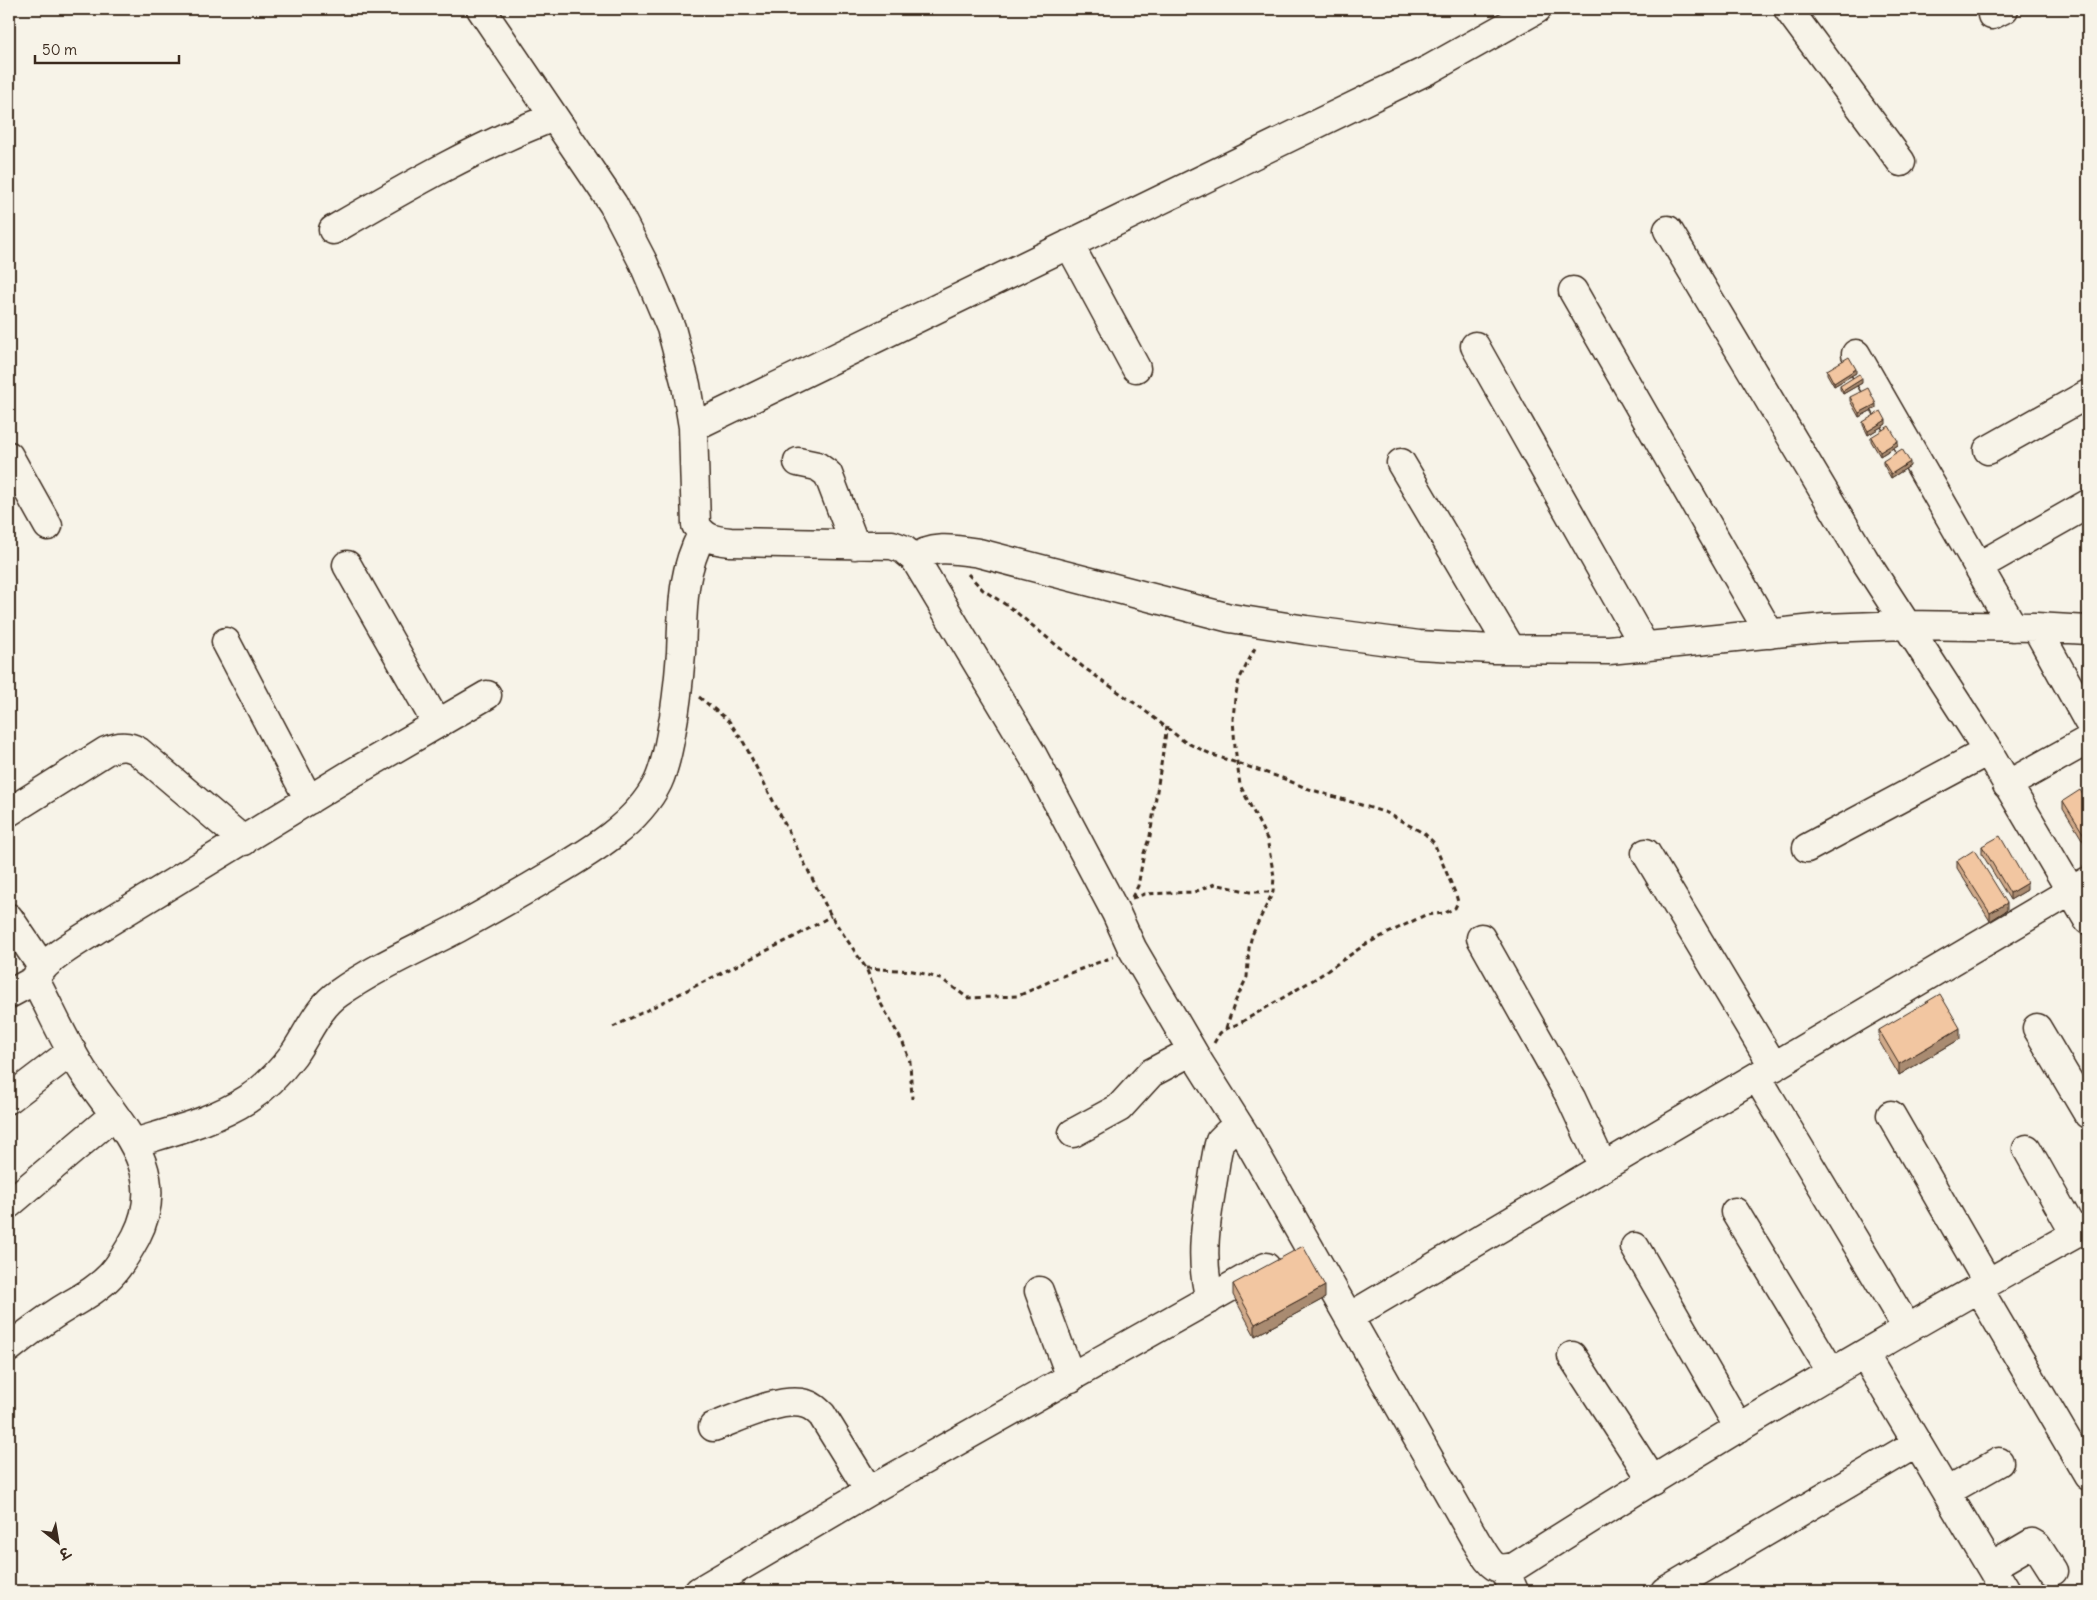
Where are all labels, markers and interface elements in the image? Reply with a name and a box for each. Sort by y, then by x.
scale bar [35,32,179,64]
text: 50 m [42,40,77,59]
north arrow [32,1518,82,1568]
text: उ [55,1542,75,1564]

